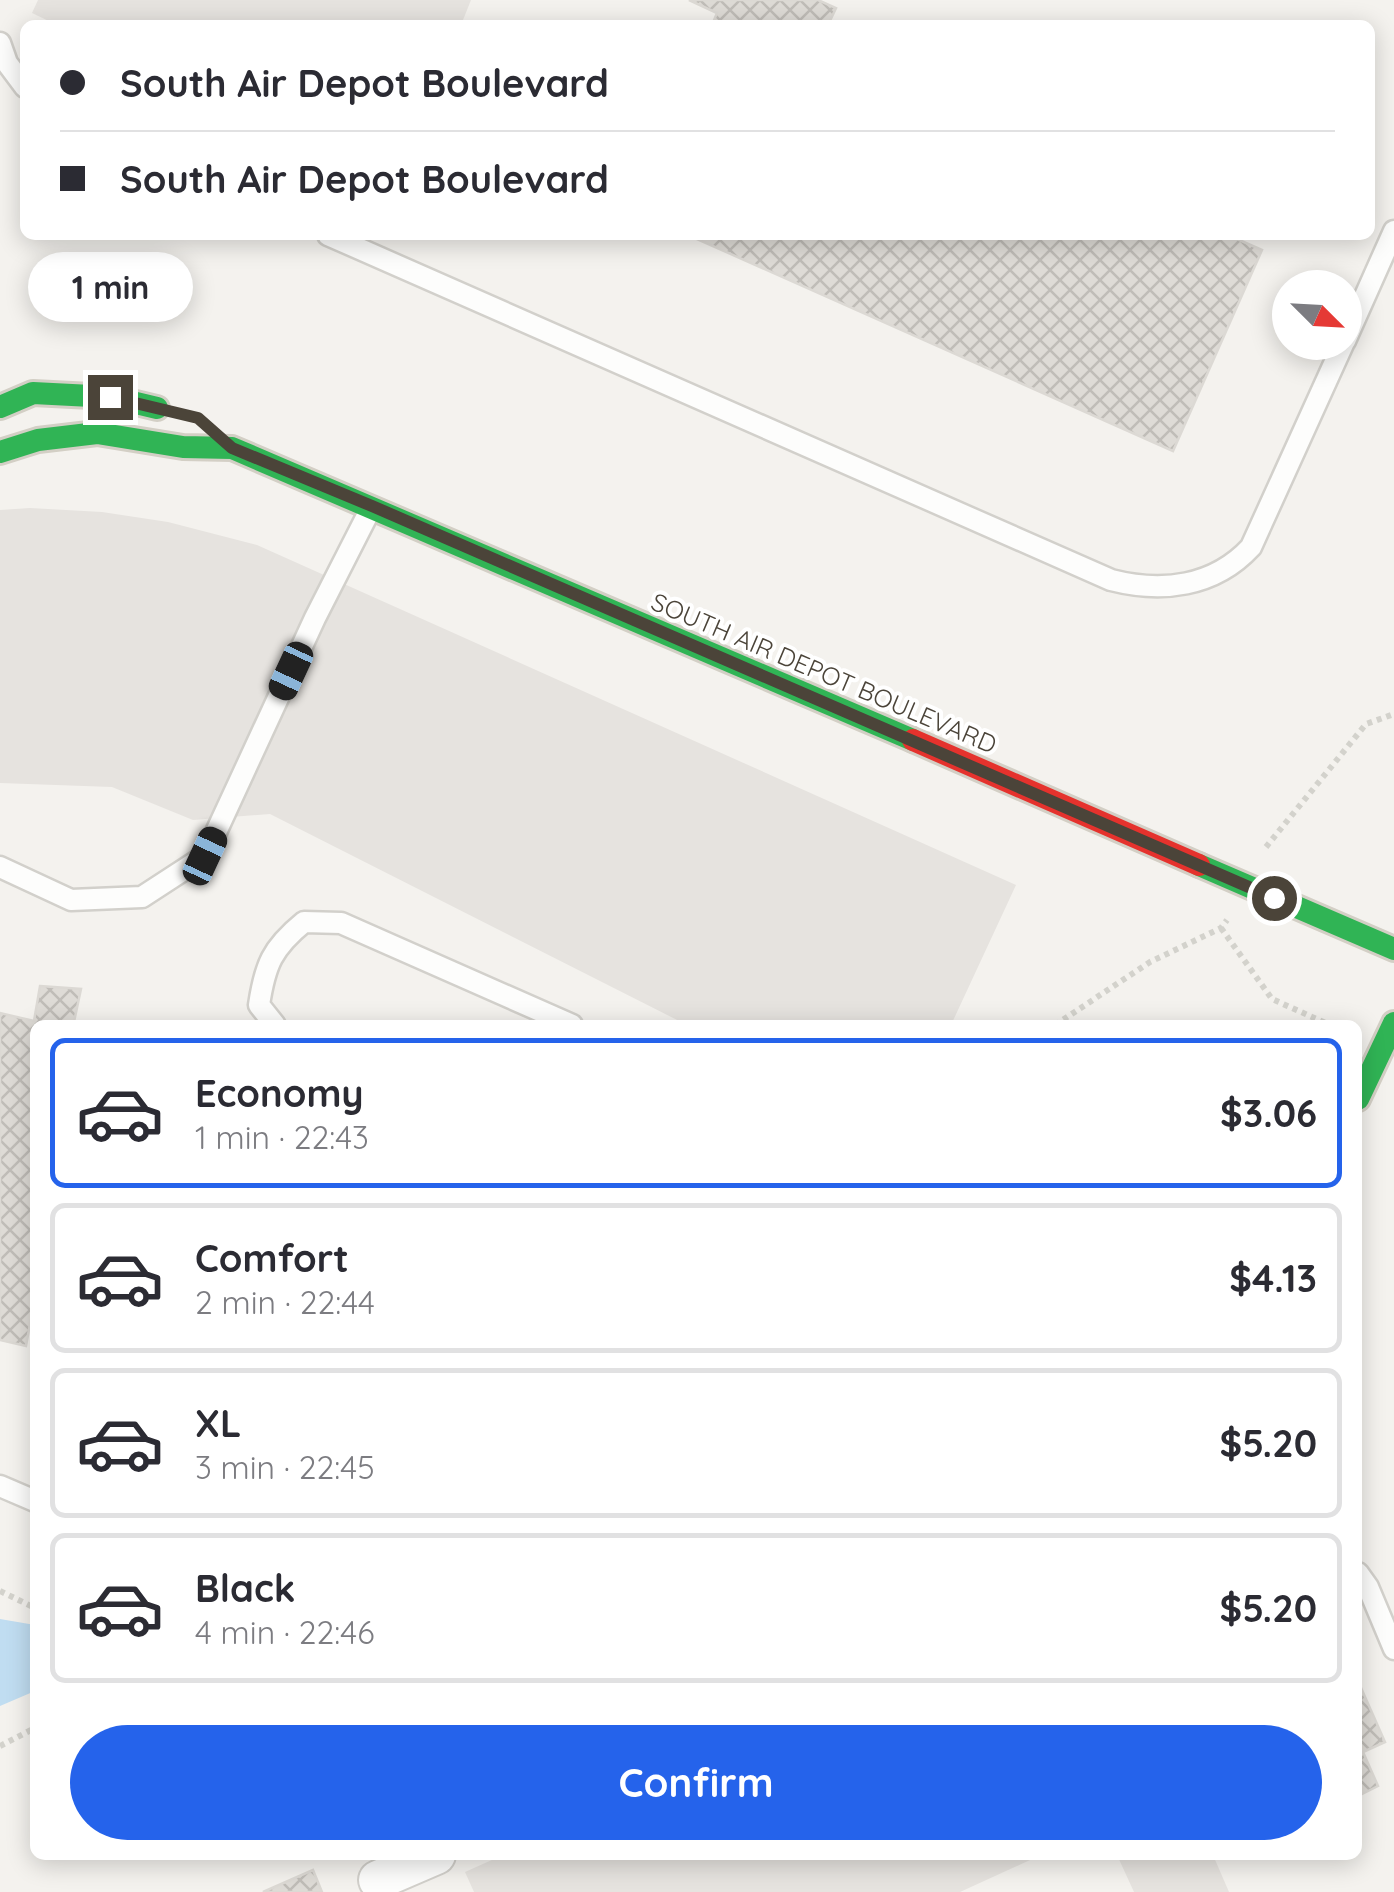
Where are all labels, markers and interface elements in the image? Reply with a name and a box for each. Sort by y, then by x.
text: South Air Depot Boulevard [120,59,609,107]
text: South Air Depot Boulevard [120,155,609,203]
callout: 1 min [28,252,192,322]
text: 1 min [72,267,149,307]
north arrow [1272,270,1362,360]
map controls [1272,270,1362,360]
route end [88,375,133,420]
street label: SOUTH AIR DEPOT BOULEVARD [647,586,1001,759]
car [265,637,317,705]
car [179,822,231,890]
route start [1252,876,1297,921]
icon: car [75,1068,165,1158]
text: Economy [195,1069,364,1117]
text: $3.06 [1220,1089,1317,1137]
text: 1 min · 22:43 [195,1117,369,1157]
icon: car [75,1233,165,1323]
text: Comfort [195,1234,349,1282]
text: $4.13 [1229,1254,1317,1302]
text: 2 min · 22:44 [195,1282,375,1322]
icon: car [75,1398,165,1488]
text: XL [195,1399,241,1447]
text: $5.20 [1220,1419,1317,1467]
text: 3 min · 22:45 [195,1447,375,1487]
icon: car [75,1563,165,1653]
text: Black [195,1564,295,1612]
text: $5.20 [1220,1584,1317,1632]
text: 4 min · 22:46 [195,1612,374,1652]
button: Confirm [70,1725,1322,1840]

